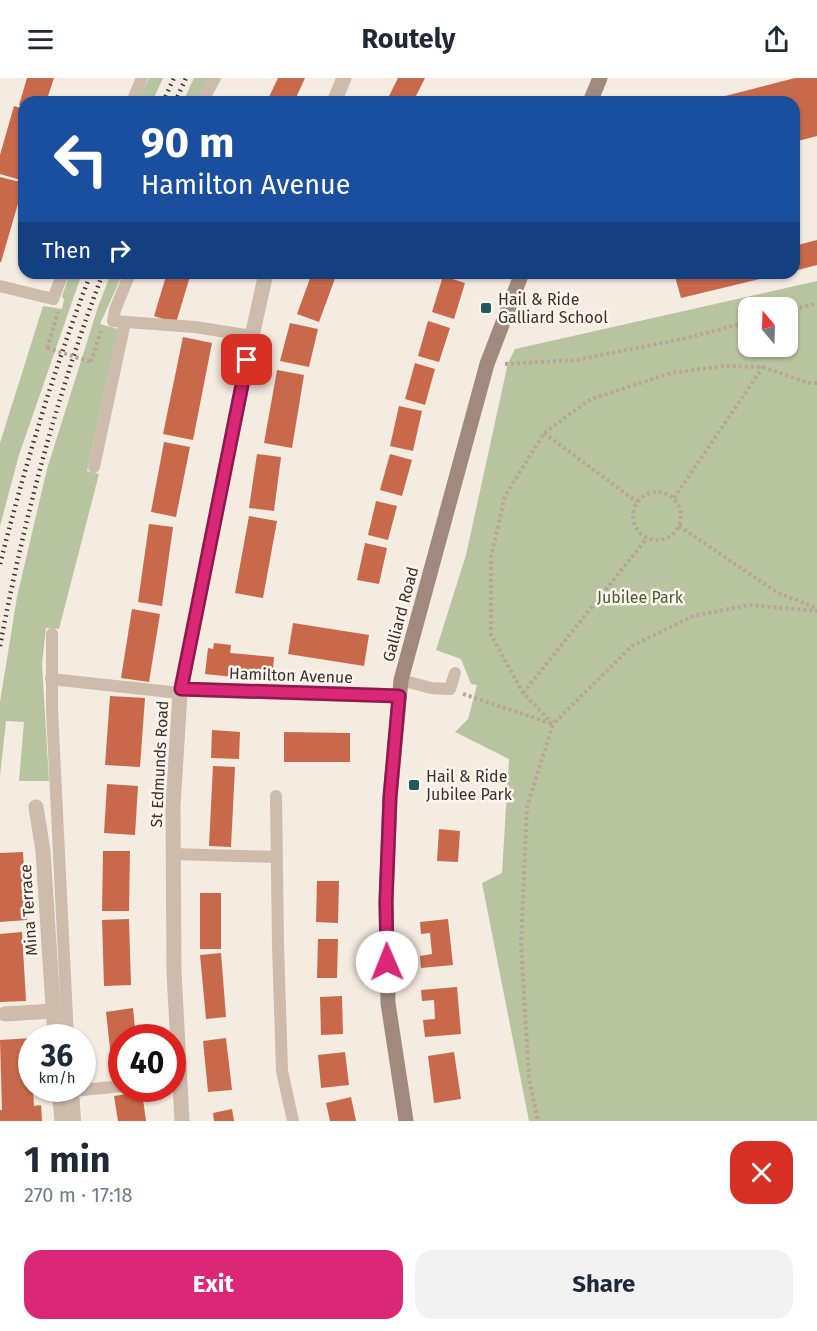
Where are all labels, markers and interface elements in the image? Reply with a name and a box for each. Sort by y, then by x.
icon: menu [24,23,57,56]
text: Routely [361,23,456,55]
icon: share [760,23,793,56]
text: 90 m [141,118,235,168]
icon: left [42,120,120,198]
text: Hamilton Avenue [141,169,350,201]
icon: right [103,234,136,267]
text: Then [42,237,91,264]
place label: Hail & Ride Galliard School [498,290,608,327]
north arrow [738,297,798,357]
map controls [738,297,798,357]
marker: Hail & Ride Galliard School [479,301,493,315]
pin [221,334,272,385]
icon: arrive [230,343,263,376]
street label: Galliard Road [379,565,422,664]
park label: Jubilee Park [597,588,684,607]
street label: Hamilton Avenue [229,664,353,687]
street label: St Edmunds Road [147,700,172,828]
place label: Hail & Ride Jubilee Park [426,767,513,804]
marker: Hail & Ride Jubilee Park [407,778,421,792]
street label: Mina Terrace [16,863,41,956]
position arrow [355,930,419,994]
speed limit sign: 40 [108,1024,186,1102]
text: 36 [41,1038,73,1074]
text: km/h [38,1069,76,1087]
text: 1 min [24,1138,111,1182]
button: close [730,1141,793,1204]
text: 270 m · 17:18 [24,1183,133,1207]
button: Exit [24,1250,403,1319]
button: Share [415,1250,793,1319]

